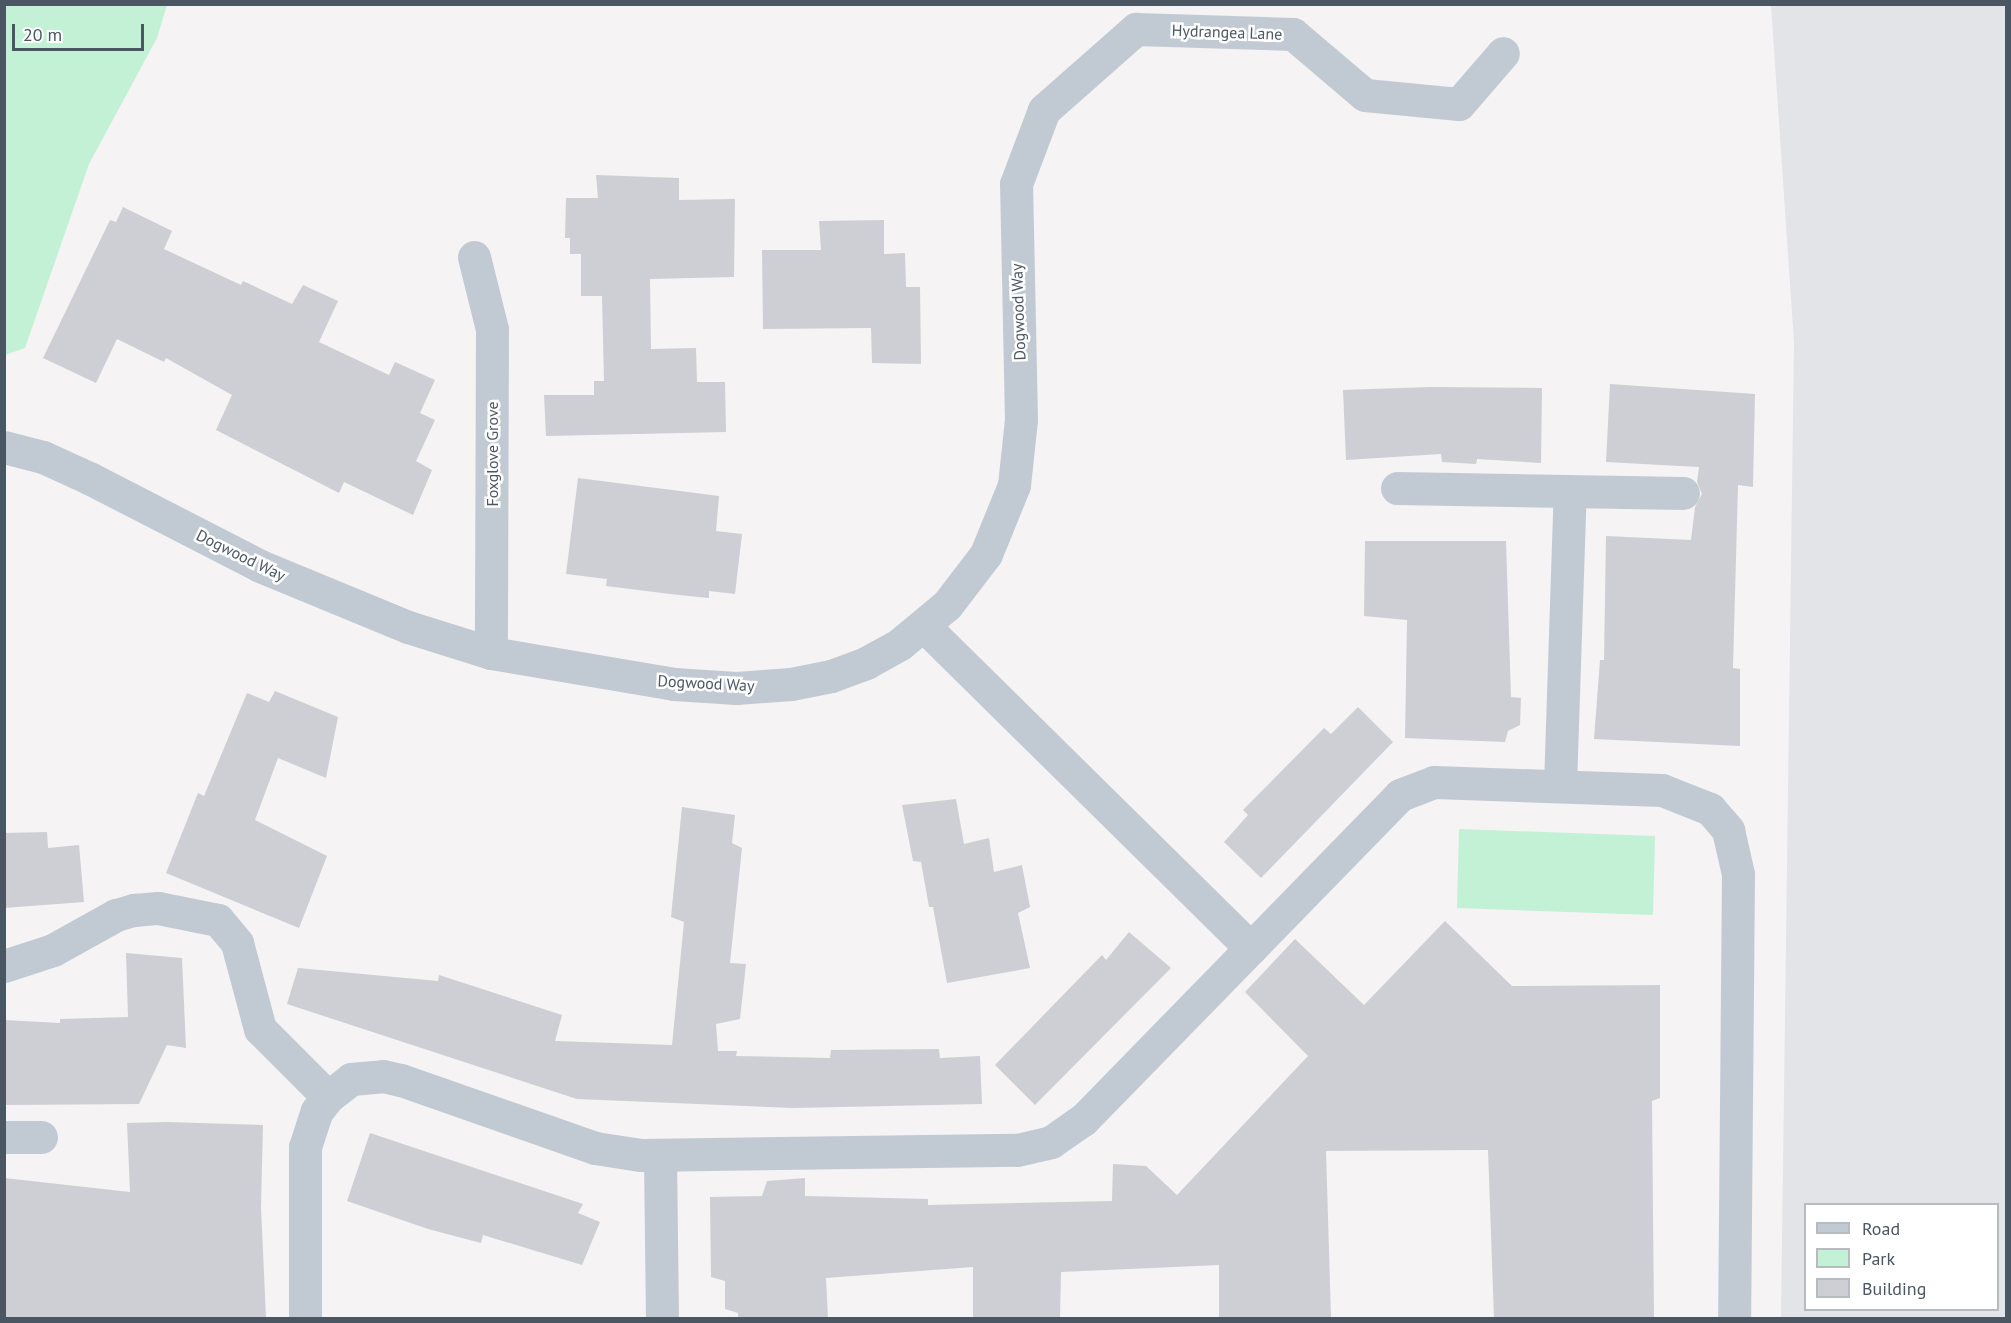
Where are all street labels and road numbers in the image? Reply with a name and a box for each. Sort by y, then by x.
street label: Hydrangea Lane [1171,20,1283,44]
street label: Dogwood Way [1007,263,1029,361]
street label: Foxglove Grove [482,401,502,507]
street label: Dogwood Way [193,525,289,585]
street label: Dogwood Way [657,671,755,695]

